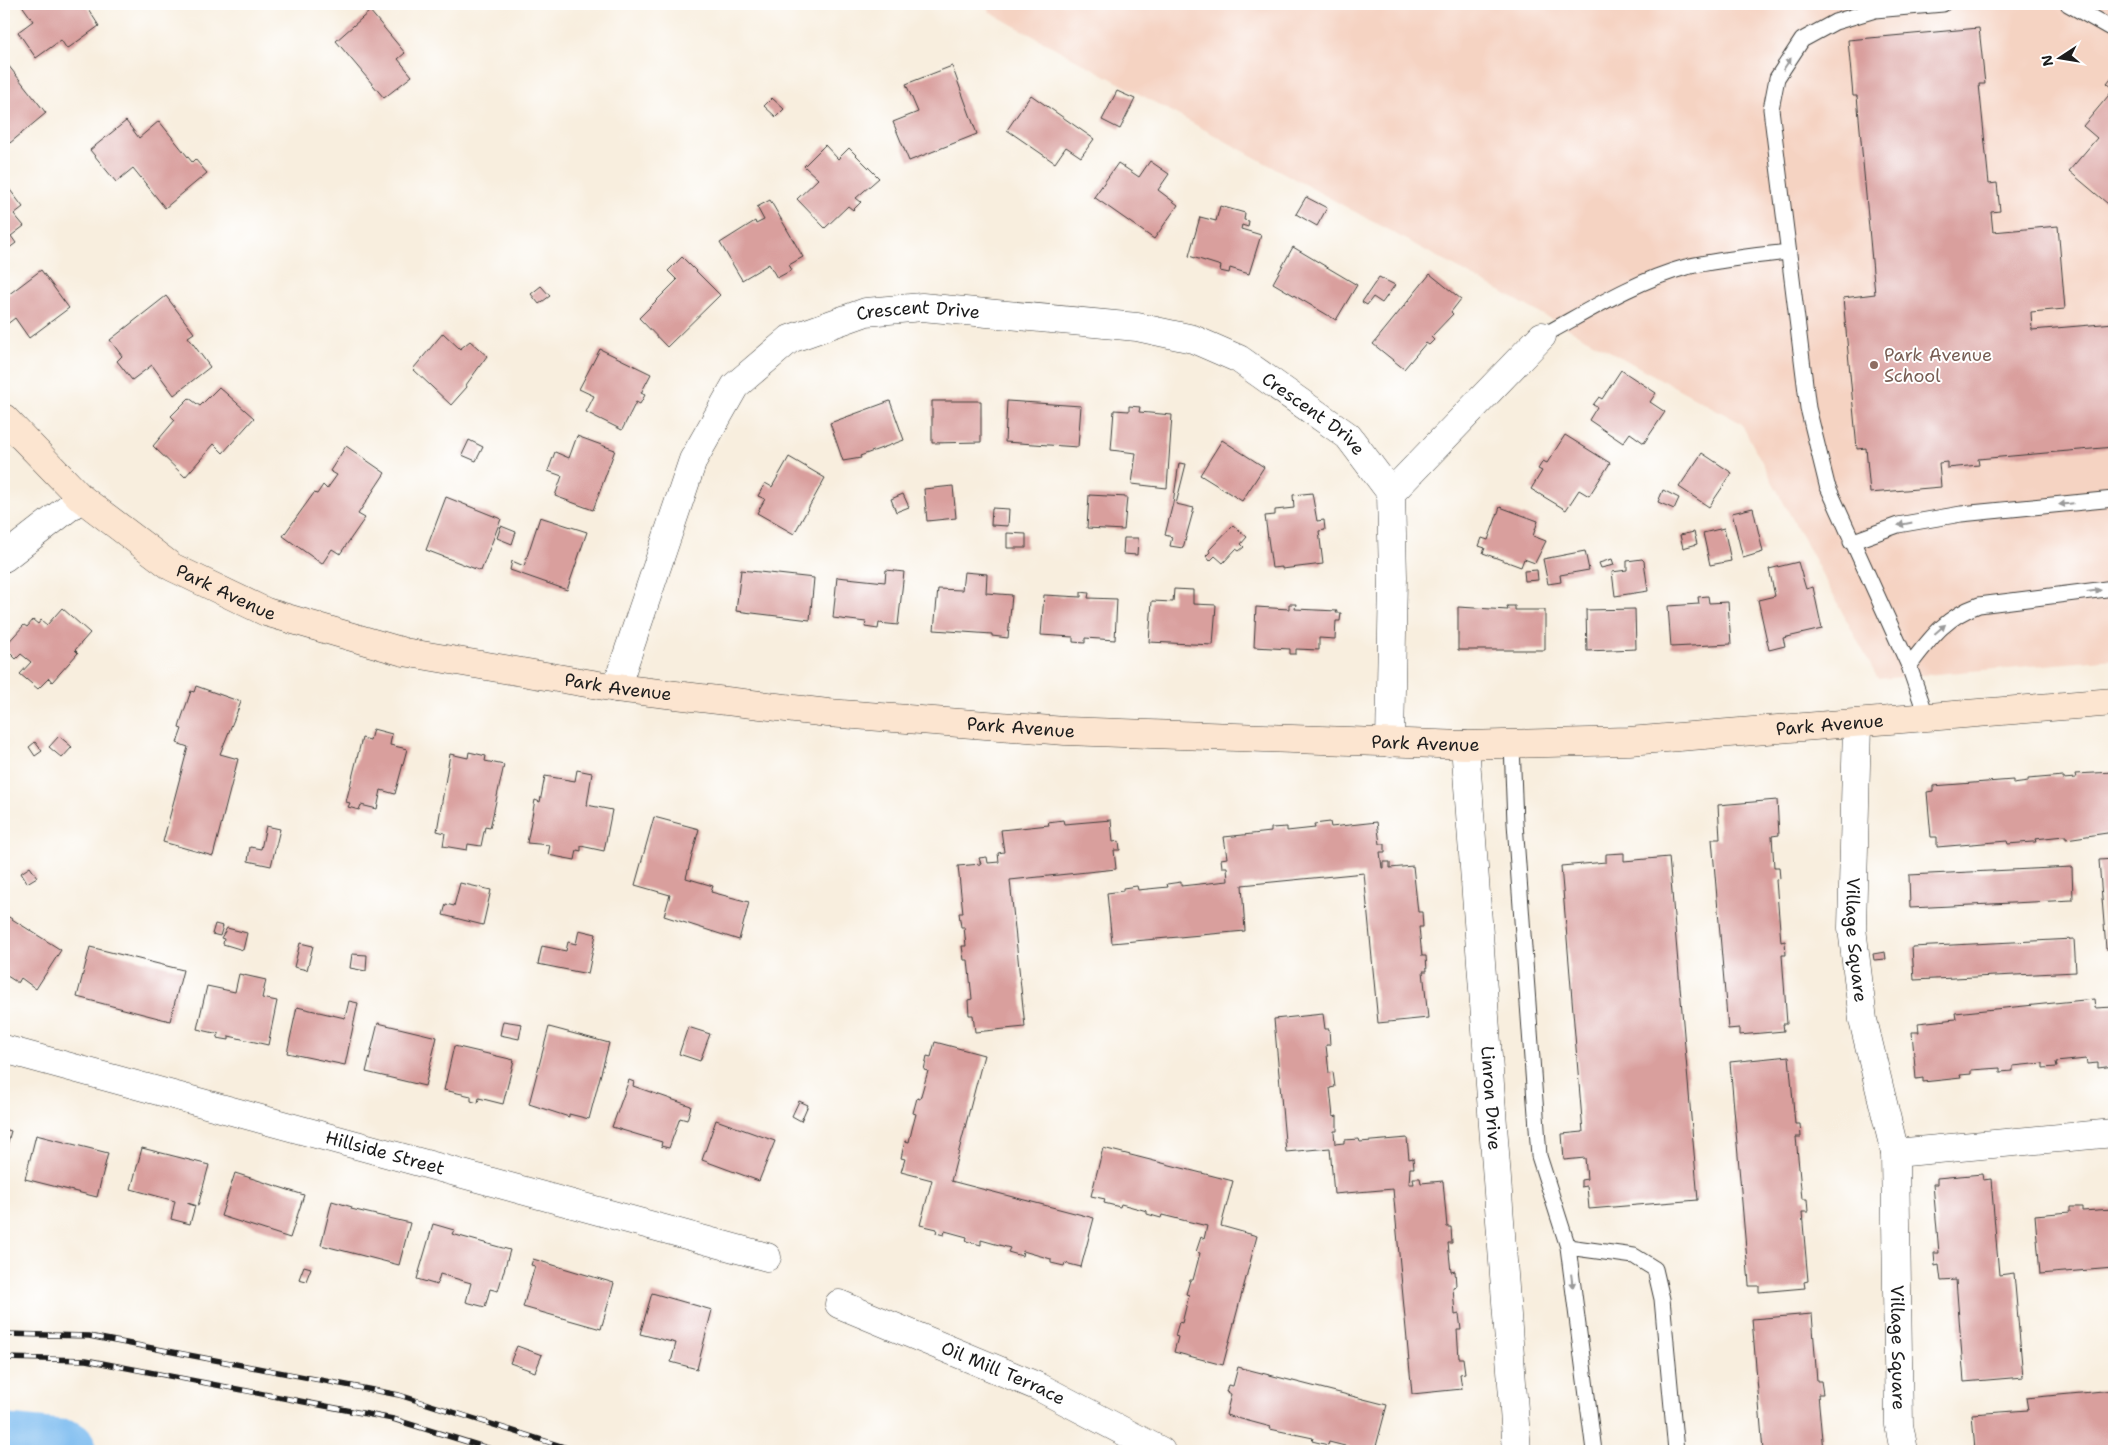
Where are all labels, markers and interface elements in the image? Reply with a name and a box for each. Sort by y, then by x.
north arrow [2036,32,2086,82]
text: N [2037,53,2057,68]
one-way arrow [1782,57,1791,71]
street label: Crescent Drive [853,295,981,327]
place label: Park Avenue School [1884,343,1992,388]
marker: Park Avenue School [1868,359,1880,371]
street label: Crescent Drive [1257,367,1370,460]
one-way arrow [2057,500,2073,508]
one-way arrow [1897,520,1912,528]
street label: Park Avenue [172,559,279,626]
one-way arrow [2086,587,2102,595]
one-way arrow [1933,624,1946,635]
street label: Park Avenue [562,667,673,706]
street label: Park Avenue [1775,709,1885,741]
street label: Park Avenue [966,712,1075,743]
street label: Park Avenue [1371,730,1480,757]
street label: Village Square [1840,877,1873,1003]
street label: Linron Drive [1475,1045,1507,1151]
street label: Hillside Street [323,1125,448,1181]
one-way arrow [1568,1274,1576,1290]
street label: Village Square [1885,1285,1911,1410]
street label: Oil Mill Terrace [937,1336,1069,1411]

